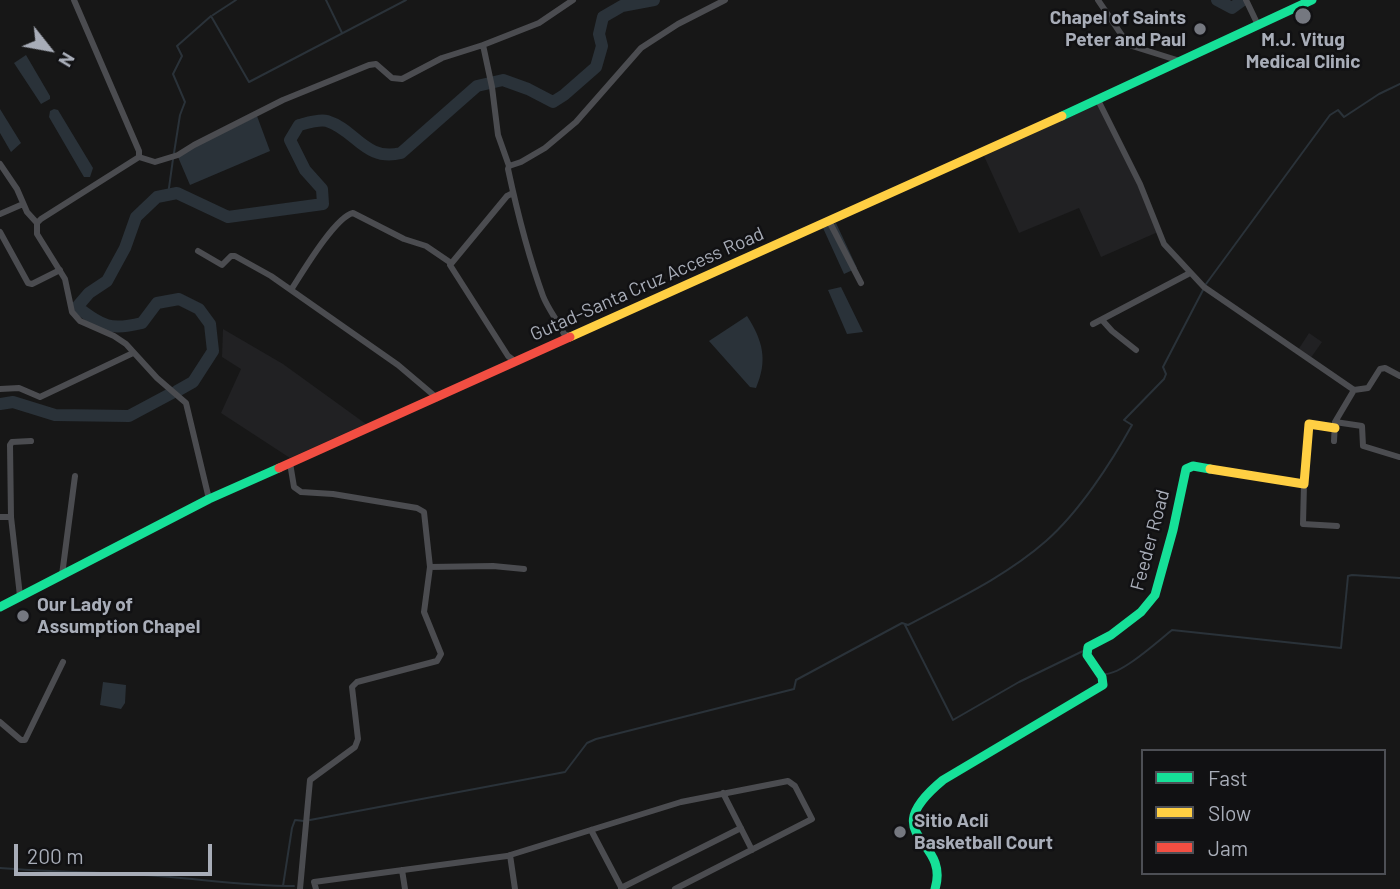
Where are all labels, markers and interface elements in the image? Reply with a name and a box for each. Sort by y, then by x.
marker: M.J. Vitug Medical Clinic [1293,6,1313,26]
place label: Chapel of Saints Peter and Paul [1050,7,1186,51]
north arrow [14,14,84,84]
marker: Chapel of Saints Peter and Paul [1192,21,1208,37]
place label: M.J. Vitug Medical Clinic [1246,29,1360,73]
text: N [54,49,81,71]
street label: Gutad-Santa Cruz Access Road [527,222,767,346]
street label: Feeder Road [1126,487,1174,593]
place label: Our Lady of Assumption Chapel [37,594,200,638]
marker: Our Lady of Assumption Chapel [15,608,31,624]
legend [1141,749,1386,875]
text: Fast [1208,765,1248,790]
text: Slow [1208,800,1251,825]
place label: Sitio Acli Basketball Court [914,810,1053,854]
marker: Sitio Acli Basketball Court [892,824,908,840]
scale bar [18,830,215,874]
text: Jam [1208,835,1248,860]
text: 200 m [27,843,84,868]

